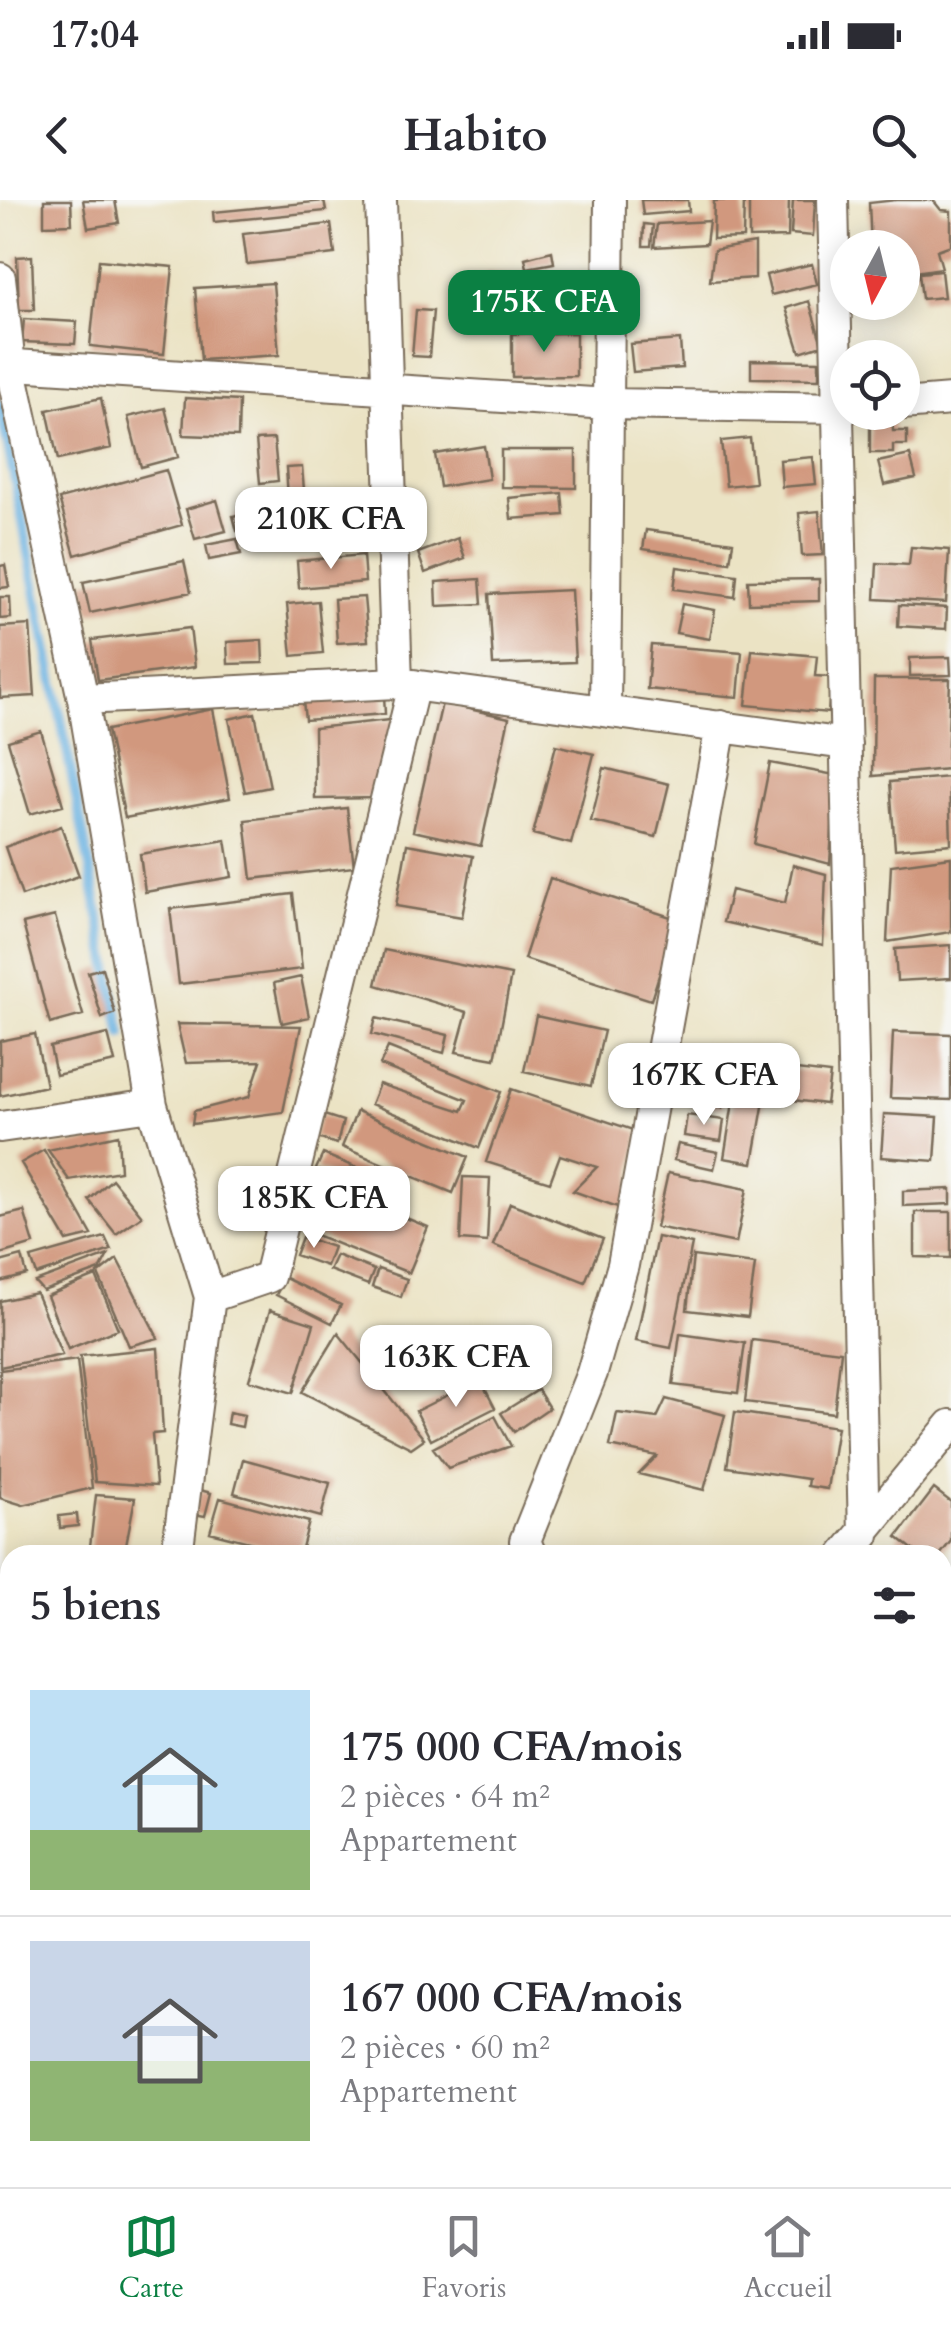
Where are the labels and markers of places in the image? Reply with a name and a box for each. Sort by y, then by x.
pin: 175K CFA [441,270,647,355]
pin: 210K CFA [228,487,434,572]
pin: 167K CFA [601,1043,807,1128]
pin: 185K CFA [211,1166,417,1251]
pin: 163K CFA [353,1325,559,1410]

